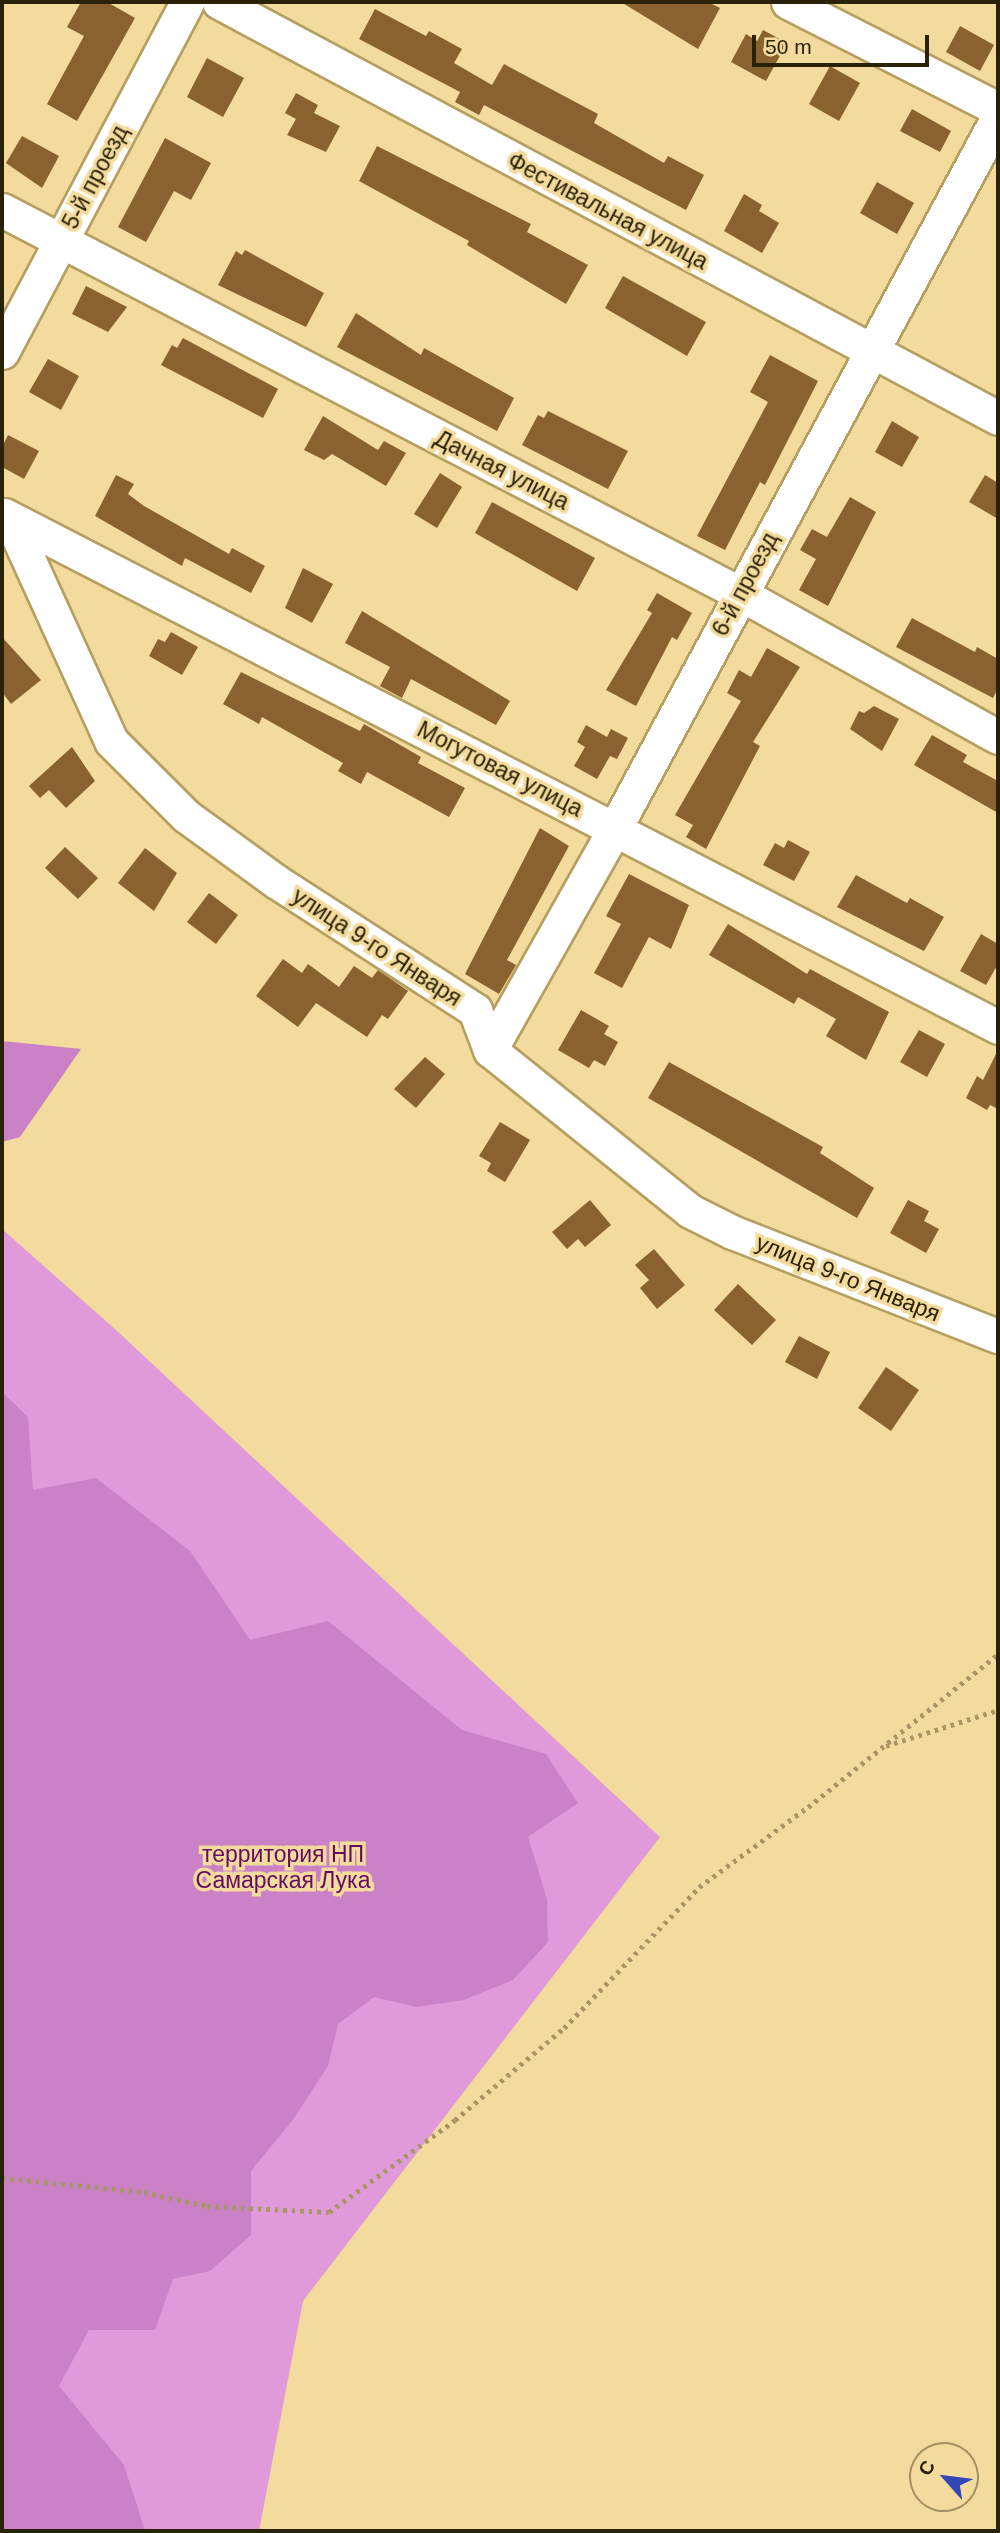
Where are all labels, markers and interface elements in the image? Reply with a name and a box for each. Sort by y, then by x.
scale bar [755,21,932,65]
text: 50 m [765,35,812,58]
street label: 5-й проезд [56,120,134,234]
street label: Фестивальная улица [503,146,713,276]
street label: Дачная улица [430,424,574,516]
street label: 6-й проезд [706,527,784,641]
street label: Могутовая улица [413,715,587,823]
street label: улица 9-го Января [287,882,467,1012]
street label: улица 9-го Января [752,1228,944,1328]
park label: территория НП Самарская Лука [196,1840,370,1894]
north arrow [909,2442,979,2512]
text: С [914,2457,939,2479]

